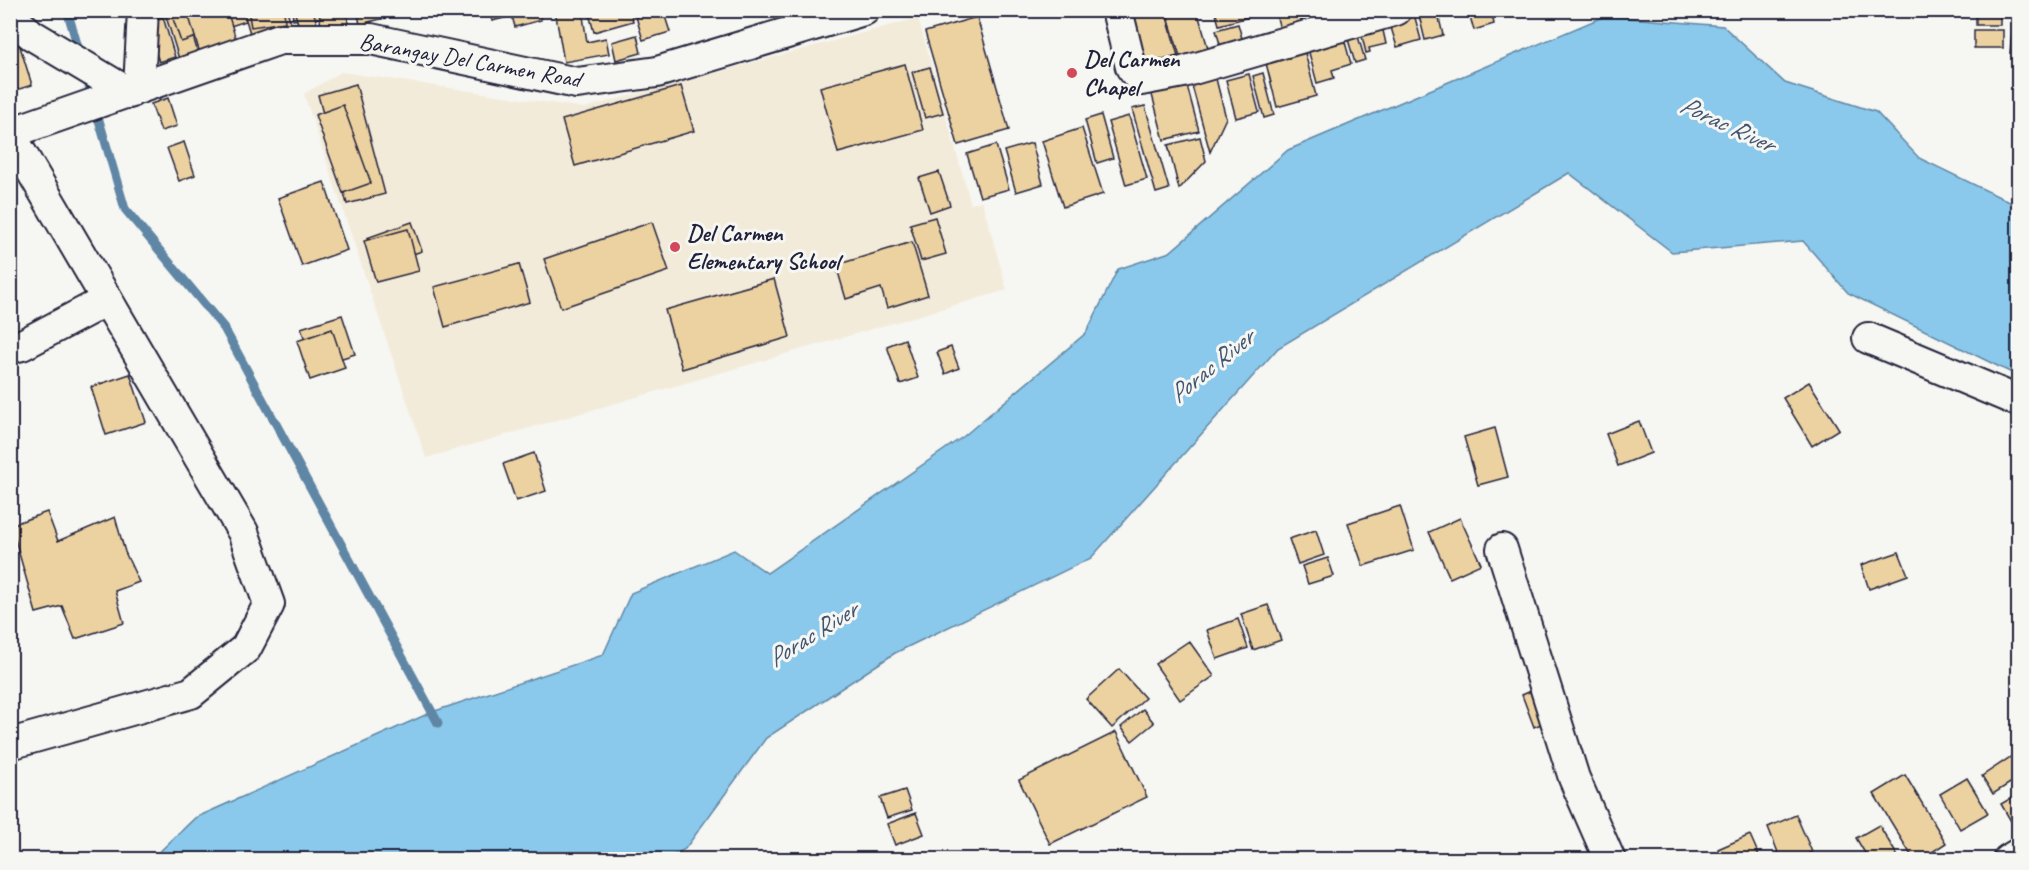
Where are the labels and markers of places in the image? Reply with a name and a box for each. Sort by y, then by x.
place label: Del Carmen Chapel [1084,44,1181,102]
marker: Del Carmen Chapel [1065,66,1079,80]
place label: Del Carmen Elementary School [687,218,844,276]
marker: Del Carmen Elementary School [668,240,682,254]

